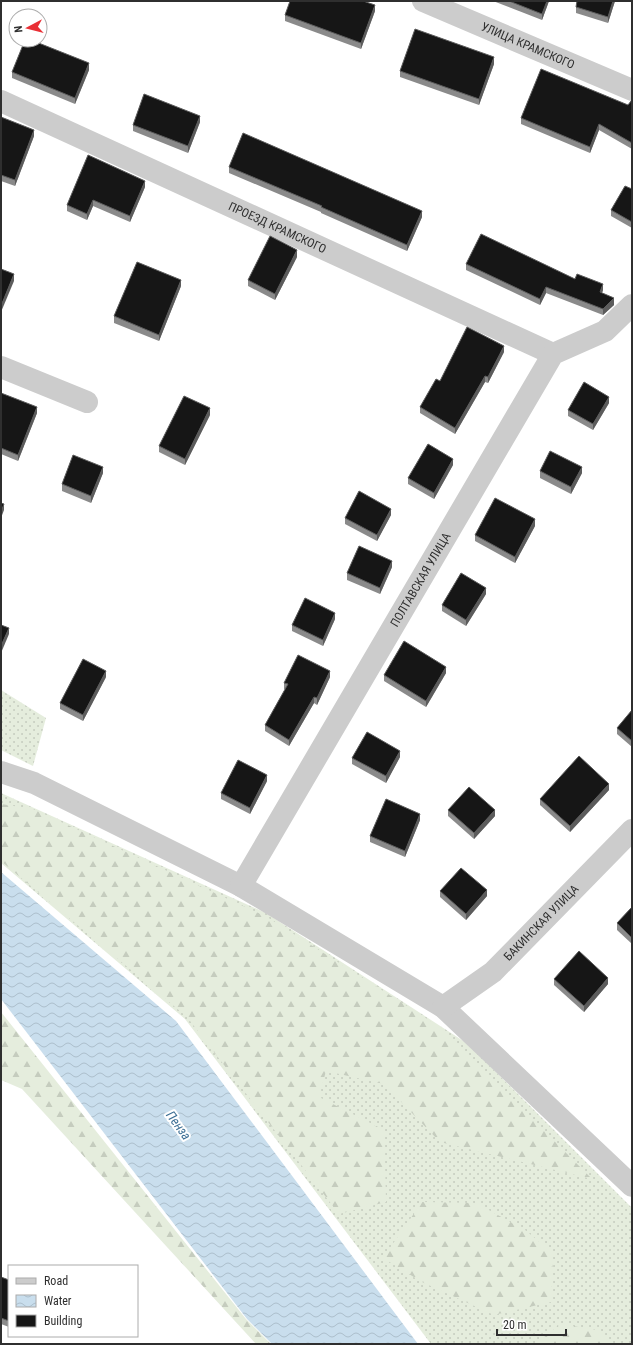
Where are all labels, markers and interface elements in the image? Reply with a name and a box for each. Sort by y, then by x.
north arrow [8,8,48,48]
street label: УЛИЦА КРАМСКОГО [479,20,577,72]
text: N [12,25,25,33]
street label: ПРОЕЗД КРАМСКОГО [226,199,328,256]
street label: ПОЛТАВСКАЯ УЛИЦА [388,530,454,629]
street label: БАКИНСКАЯ УЛИЦА [501,882,582,964]
water label: Пенза [163,1108,194,1143]
legend [8,1265,138,1337]
text: Road [44,1274,68,1288]
text: Water [44,1294,72,1308]
scale bar [497,1311,566,1337]
text: Building [44,1314,82,1328]
text: 20 m [503,1318,527,1332]

